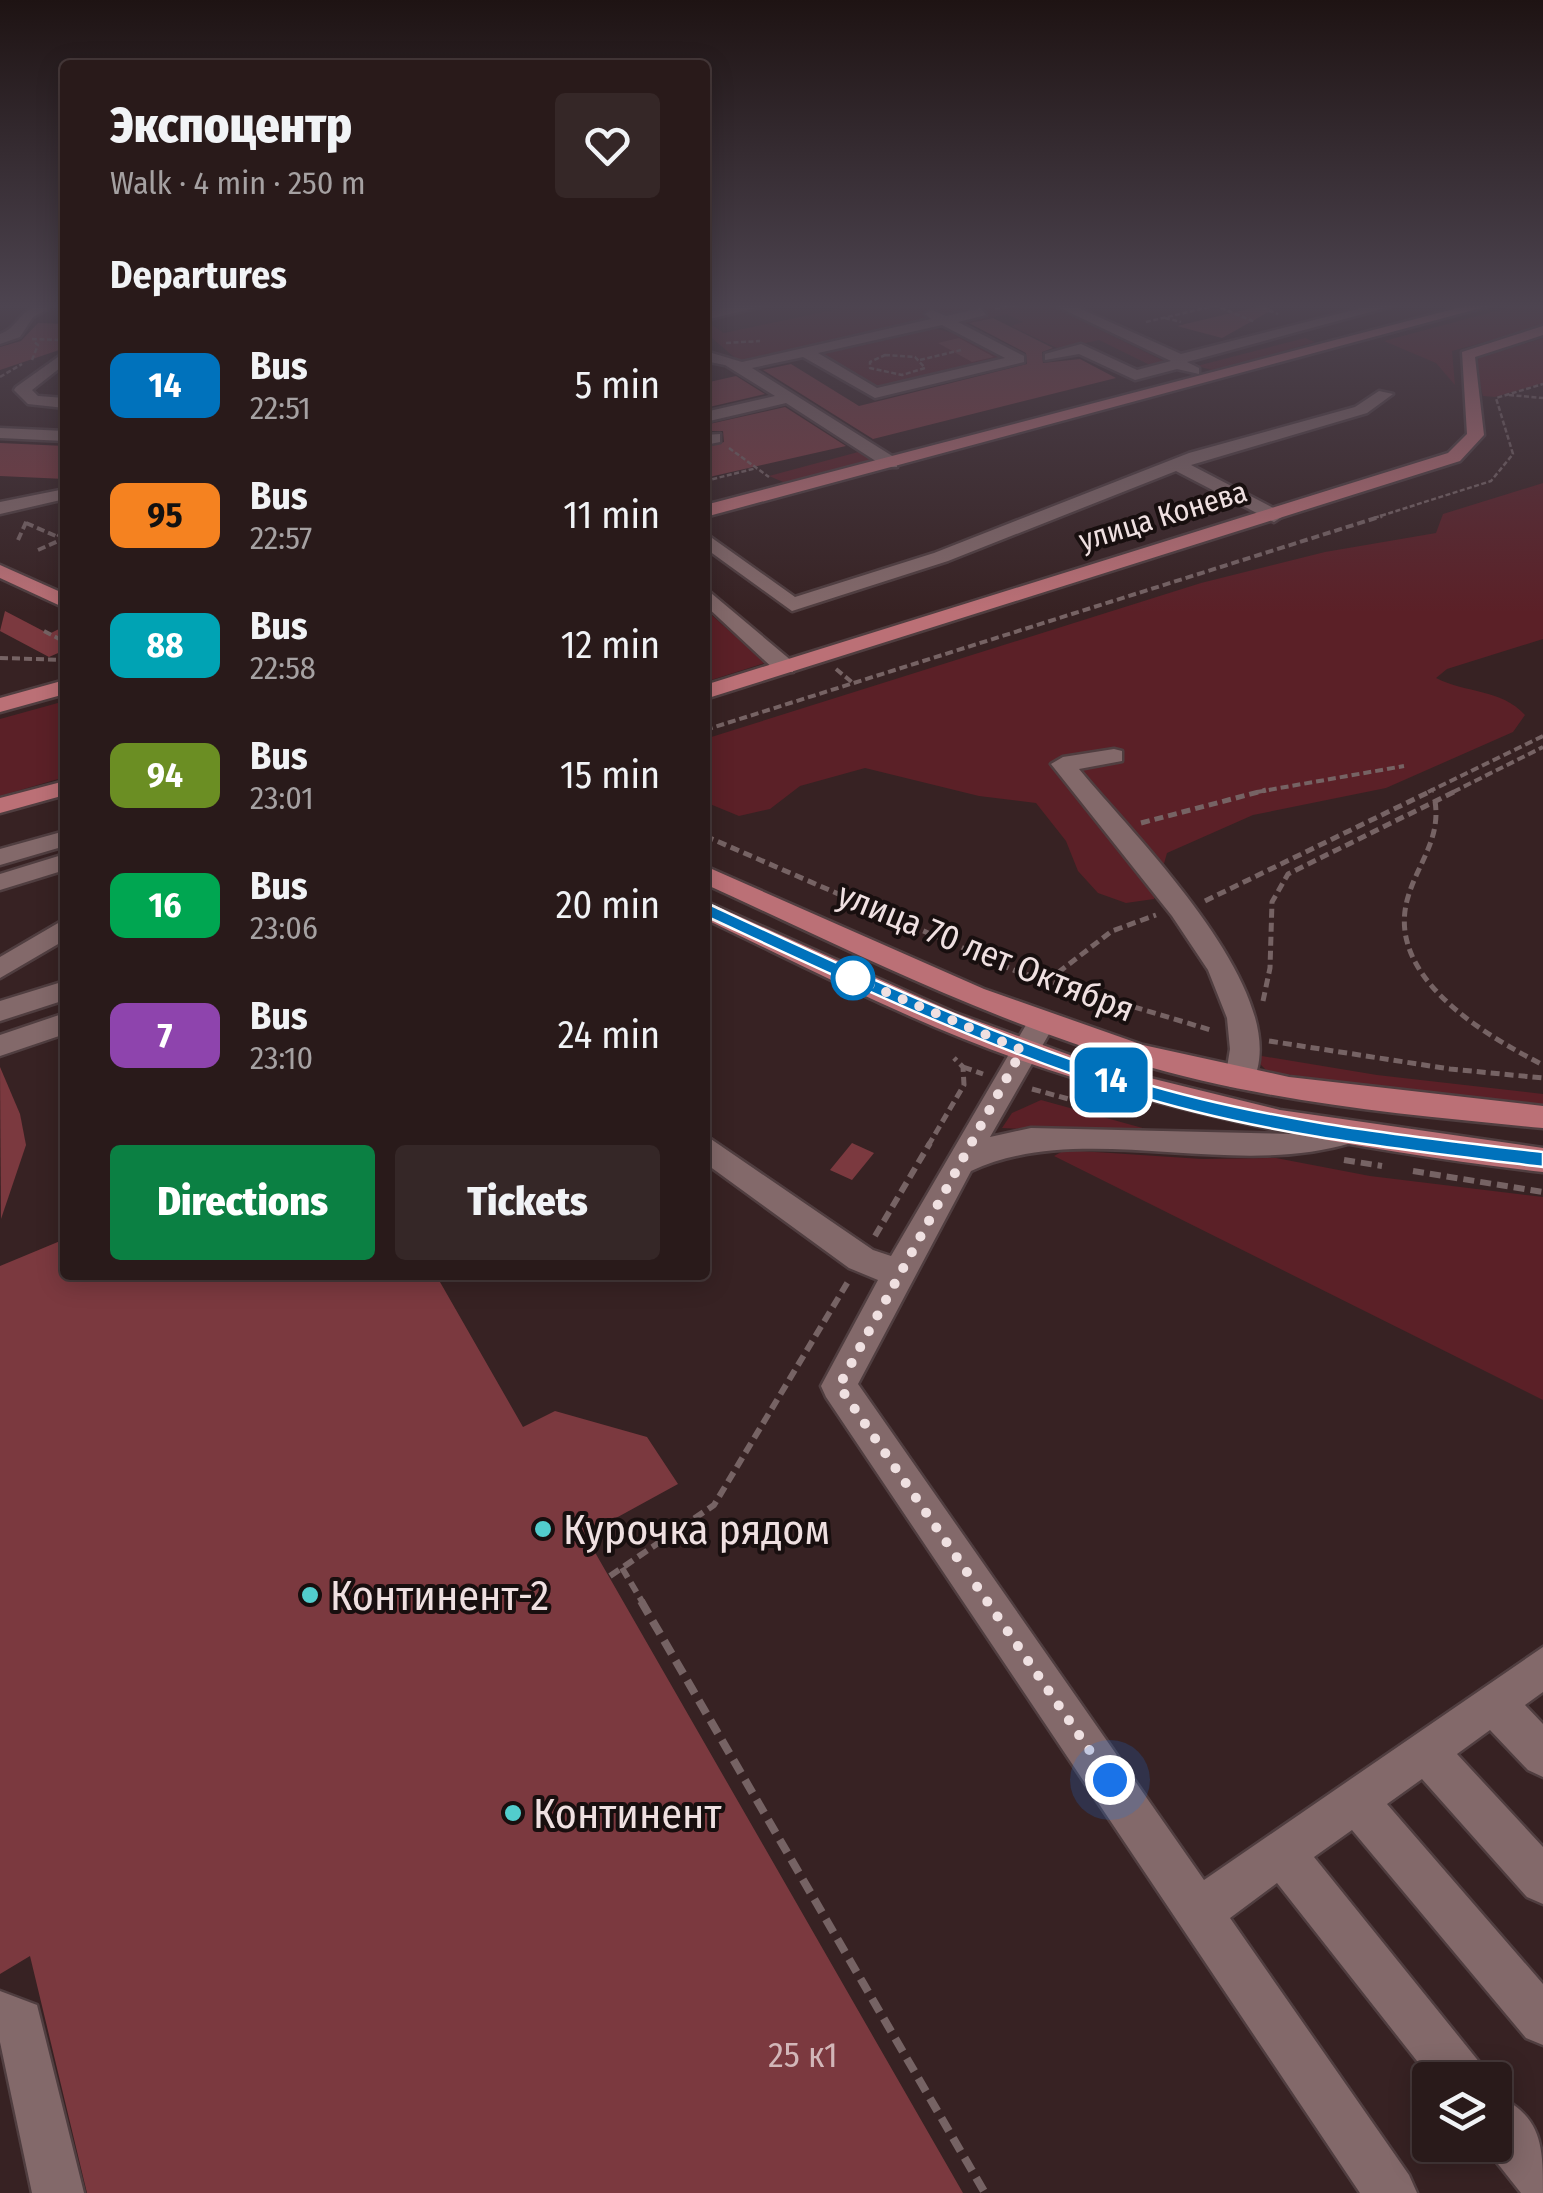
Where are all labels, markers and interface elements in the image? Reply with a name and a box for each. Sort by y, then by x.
button: heart [555,93,660,198]
text: Экспоцентр [110,97,352,155]
text: Walk · 4 min · 250 m [110,164,366,202]
text: Departures [110,252,287,298]
text: Bus [250,343,308,389]
text: 5 min [575,362,660,408]
text: 14 [149,364,181,406]
text: 22:51 [250,389,311,427]
text: Bus [250,473,308,519]
street label: улица Конева [1075,473,1251,559]
text: 11 min [563,492,660,538]
text: 95 [147,494,183,536]
text: 22:57 [250,519,312,557]
text: Bus [250,603,308,649]
text: 12 min [561,622,660,668]
text: 88 [147,624,183,666]
text: 22:58 [250,649,316,687]
text: Bus [250,733,308,779]
text: 15 min [560,752,660,798]
text: 94 [147,754,183,796]
text: 23:01 [250,779,314,817]
text: Bus [250,863,308,909]
street label: улица 70 лет Октября [832,873,1140,1031]
text: 20 min [556,882,660,928]
text: 16 [148,884,182,926]
text: 23:06 [250,909,318,947]
unlabelled marker [832,957,874,999]
text: Bus [250,993,308,1039]
text: 24 min [558,1012,660,1058]
text: 7 [158,1014,172,1056]
text: 23:10 [250,1039,313,1077]
line badge: 14 [1066,1048,1156,1112]
text: 14 [1095,1059,1127,1101]
button: Directions [110,1145,375,1260]
button: Tickets [395,1145,660,1260]
place label: Курочка рядом [563,1505,830,1555]
marker: Курочка рядом [532,1518,554,1540]
place label: Континент-2 [330,1571,549,1621]
marker: Континент-2 [299,1584,321,1606]
your location [1085,1755,1135,1805]
place label: Континент [533,1789,722,1839]
marker: Континент [502,1802,524,1824]
house number: 25 к1 [768,2034,838,2076]
map controls [1412,2062,1512,2162]
button: layers [1412,2062,1512,2162]

